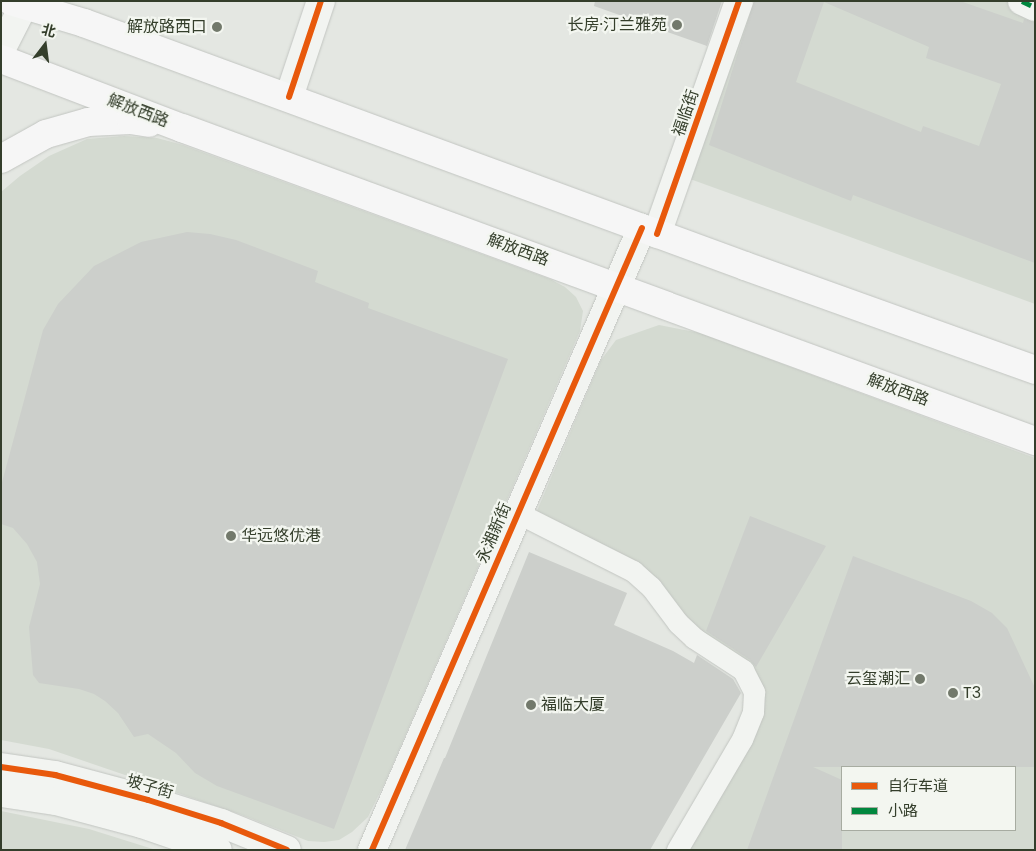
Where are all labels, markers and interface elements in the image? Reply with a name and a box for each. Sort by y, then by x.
place label: 长房·汀兰雅苑 [568,15,667,35]
place label: 解放路西口 [127,17,207,37]
text: 北 [40,19,58,42]
marker: 长房·汀兰雅苑 [671,19,683,31]
north arrow [20,20,70,70]
marker: 解放路西口 [211,21,223,33]
street label: 福临街 [669,87,703,139]
street label: 解放西路 [105,91,171,131]
street label: 解放西路 [485,230,551,270]
street label: 解放西路 [865,370,931,410]
street label: 永湘新街 [473,500,515,566]
place label: 华远悠优港 [241,526,321,546]
marker: 华远悠优港 [225,530,237,542]
place label: 云玺潮汇 [846,669,910,689]
marker: 云玺潮汇 [914,673,926,685]
place label: T3 [963,683,981,703]
marker: T3 [947,687,959,699]
place label: 福临大厦 [541,695,605,715]
marker: 福临大厦 [525,699,537,711]
legend [841,766,1016,831]
street label: 坡子街 [124,771,176,803]
text: 自行车道 [888,775,948,796]
text: 小路 [888,800,918,821]

